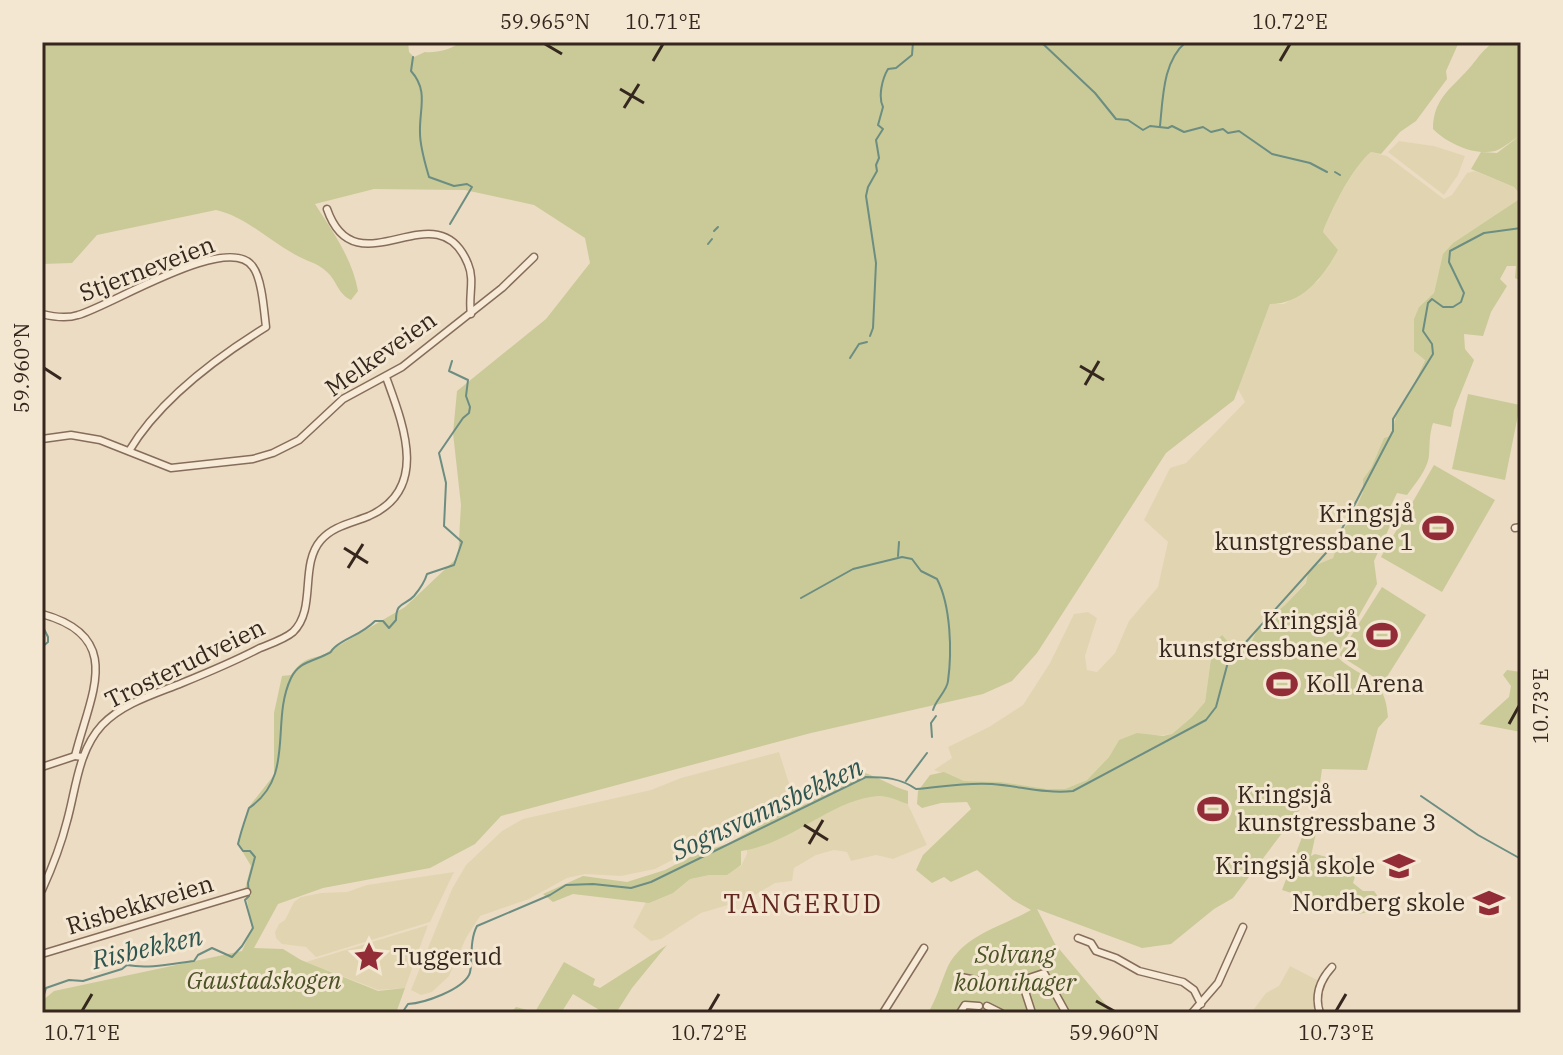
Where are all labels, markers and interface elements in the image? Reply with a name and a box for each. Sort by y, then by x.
text: 59.965°N [500,8,590,35]
text: 10.71°E [625,8,701,35]
text: 10.72°E [1252,8,1328,35]
street label: Stjerneveien [74,228,219,309]
street label: Melkeveien [319,303,442,403]
text: 59.960°N [8,323,35,413]
place label: Kringsjå kunstgressbane 1 [1215,497,1414,557]
sports icon: Kringsjå kunstgressbane 1 [1421,511,1455,545]
place label: Kringsjå kunstgressbane 2 [1159,604,1358,664]
street label: Trosterudveien [99,611,270,716]
sports icon: Kringsjå kunstgressbane 2 [1365,618,1399,652]
sports icon: Koll Arena [1265,667,1299,701]
place label: Koll Arena [1306,667,1424,699]
text: 10.73°E [1527,668,1554,744]
water label: Sognsvannsbekken [664,749,868,868]
place label: Kringsjå kunstgressbane 3 [1237,778,1436,838]
sports icon: Kringsjå kunstgressbane 3 [1196,792,1230,826]
place label: Kringsjå skole [1215,849,1375,881]
school or university icon: Kringsjå skole [1382,849,1416,883]
street label: Risbekkveien [62,867,217,942]
district label: TANGERUD [723,886,883,920]
place label: Nordberg skole [1292,886,1465,918]
school or university icon: Nordberg skole [1472,886,1506,920]
water label: Risbekken [87,918,206,976]
park label: Solvang kolonihager [954,938,1078,998]
place icon: Tuggerud [352,940,386,974]
place label: Tuggerud [393,940,502,972]
park label: Gaustadskogen [187,964,342,996]
text: 10.71°E [44,1019,120,1046]
text: 10.72°E [671,1019,747,1046]
text: 59.960°N [1069,1019,1159,1046]
text: 10.73°E [1298,1019,1374,1046]

